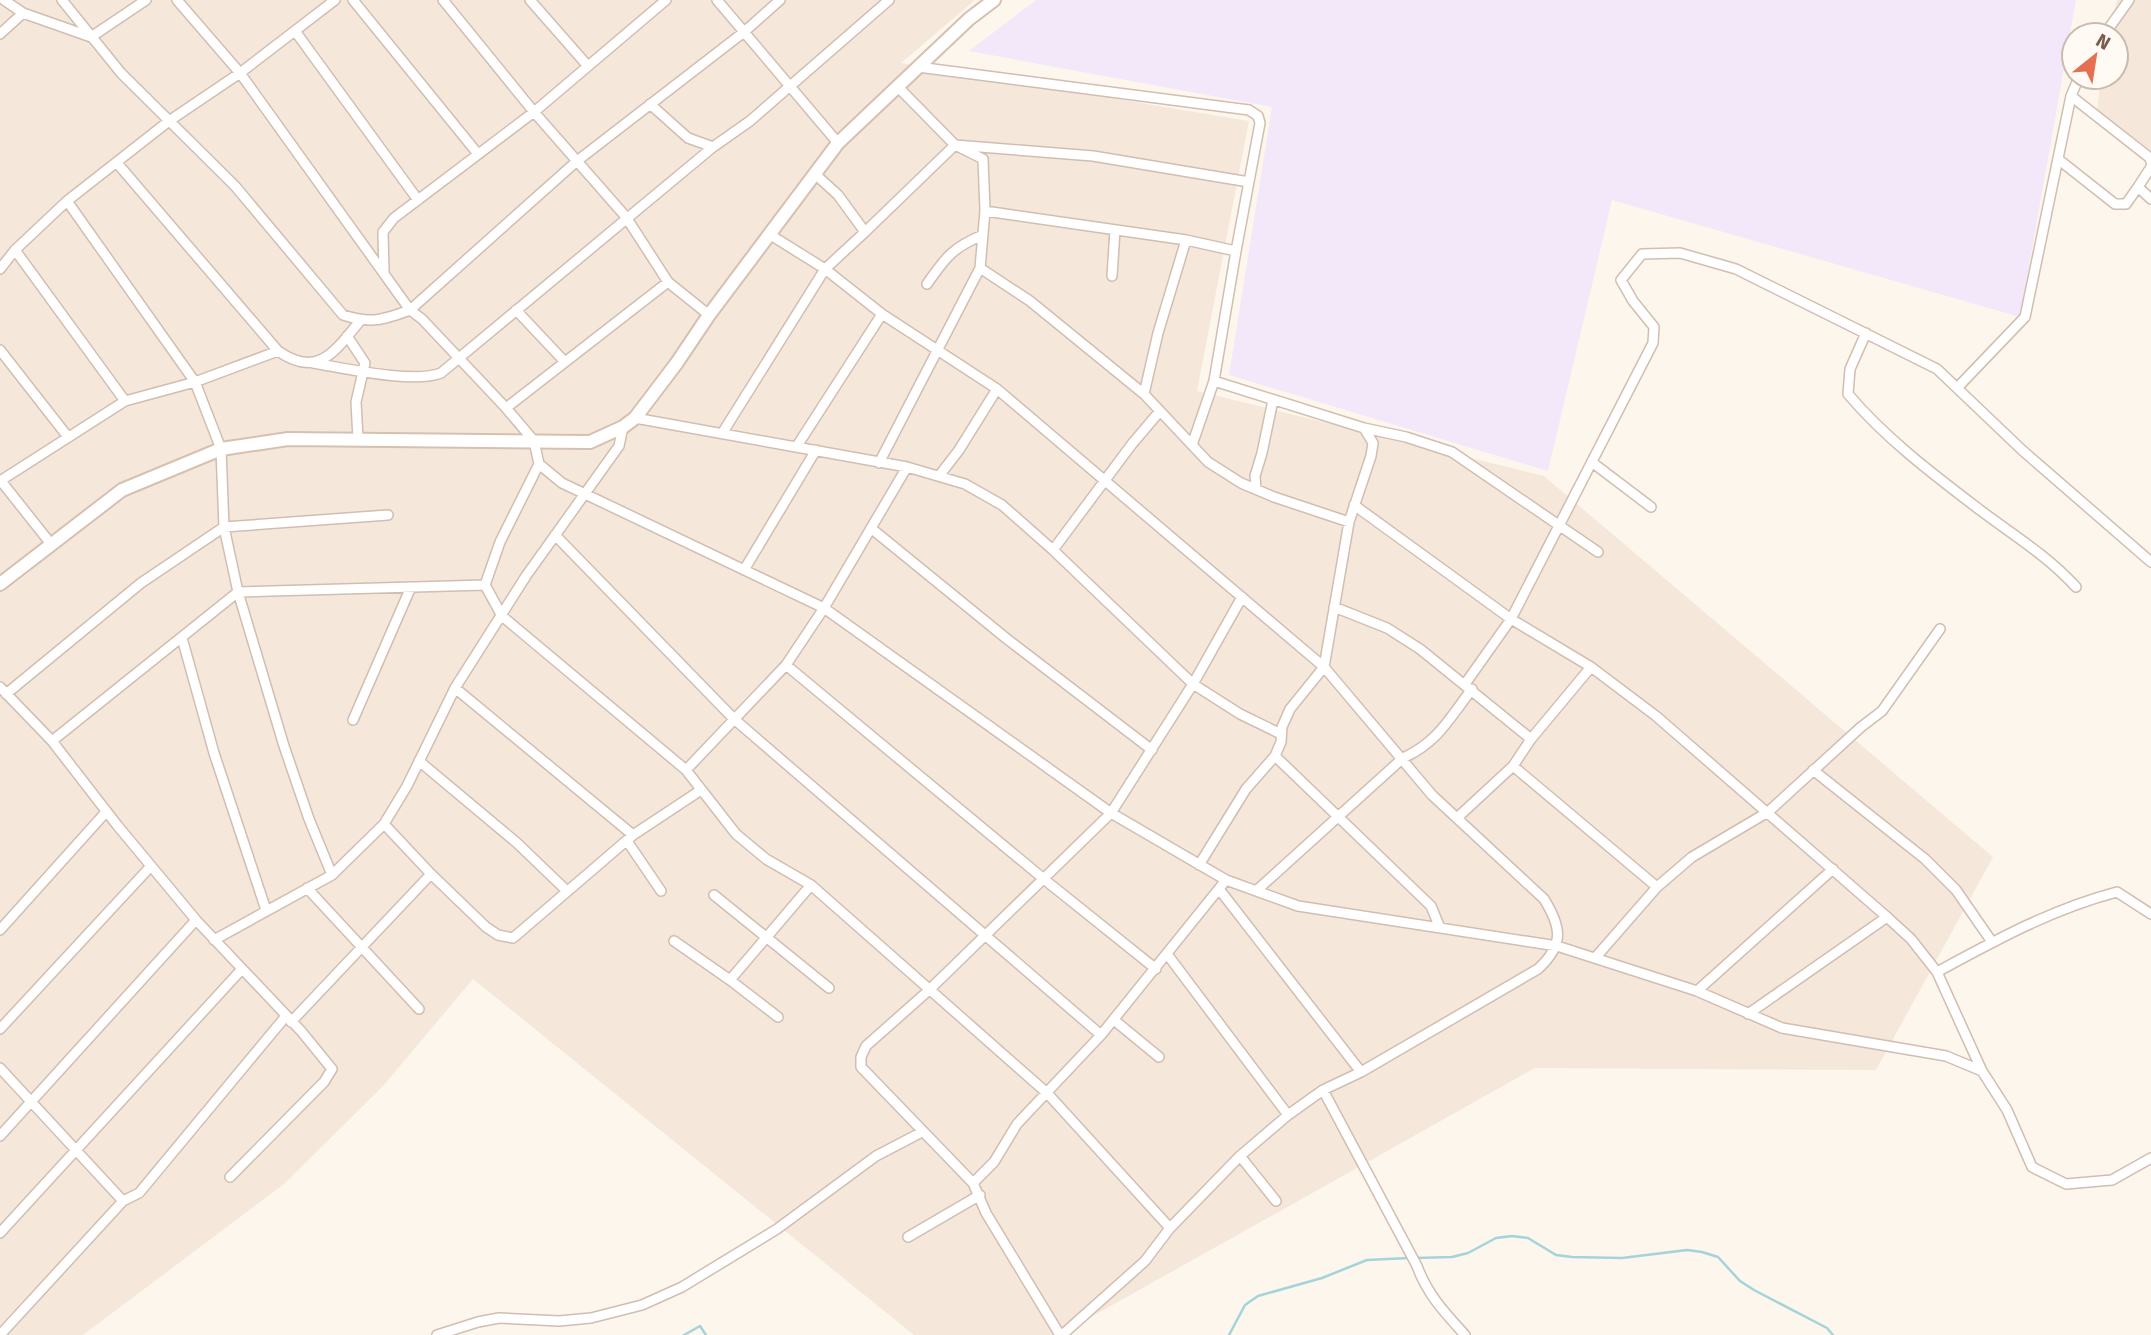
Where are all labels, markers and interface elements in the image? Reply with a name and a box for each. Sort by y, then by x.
north arrow [2060,21,2130,91]
text: N [2092,29,2114,55]

